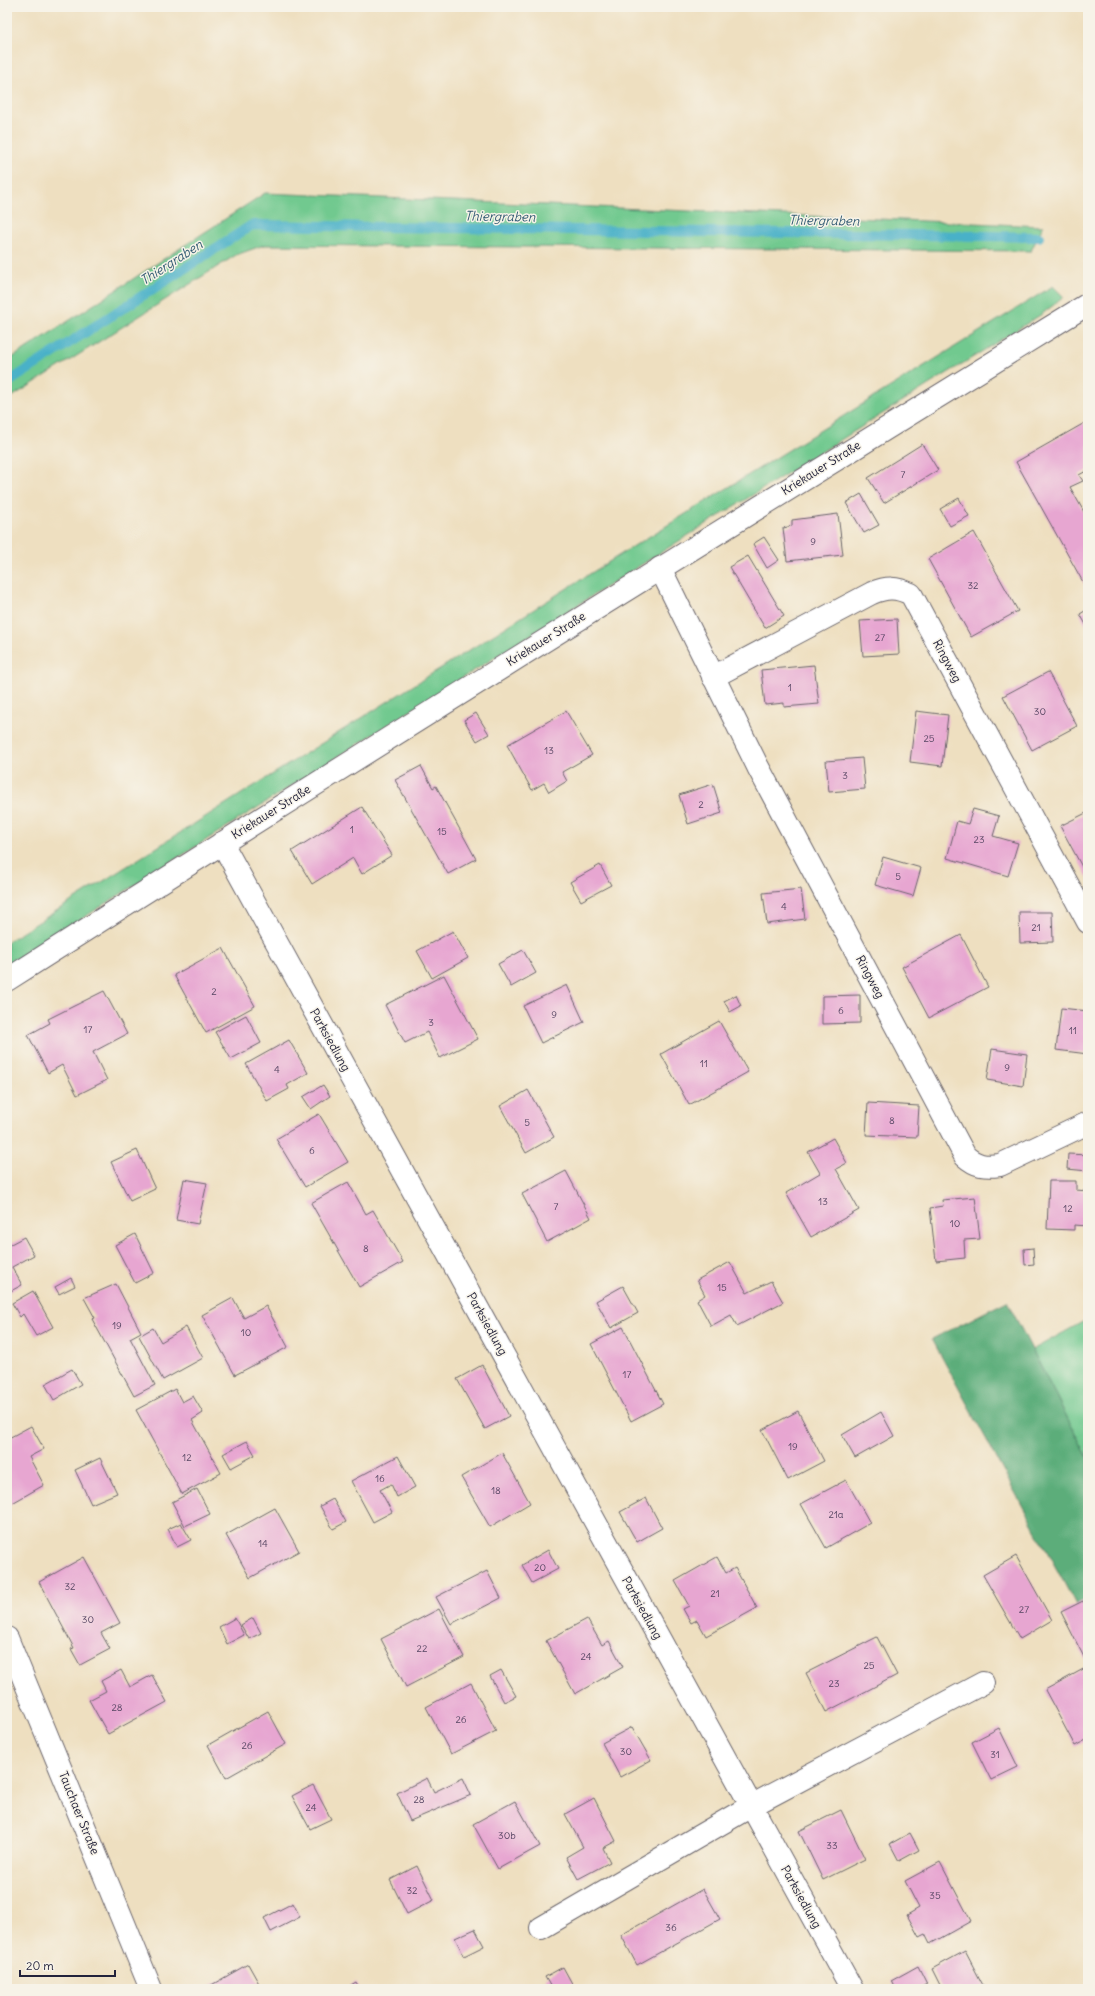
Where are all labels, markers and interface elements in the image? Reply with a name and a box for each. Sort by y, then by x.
water label: Thiergraben [464,207,536,226]
water label: Thiergraben [788,211,860,230]
water label: Thiergraben [137,236,206,289]
street label: Kriekauer Straße [778,437,863,498]
house number: 7 [901,468,906,481]
house number: 9 [810,535,816,548]
house number: 32 [967,579,979,592]
street label: Kriekauer Straße [503,608,588,669]
house number: 27 [875,631,885,644]
street label: Ringweg [930,637,965,685]
house number: 1 [788,681,792,694]
house number: 30 [1034,705,1046,718]
house number: 25 [923,732,935,745]
house number: 13 [544,744,554,757]
house number: 3 [842,769,848,782]
street label: Kriekauer Straße [228,781,313,842]
house number: 2 [698,798,704,811]
house number: 1 [350,823,354,836]
house number: 15 [437,825,447,838]
house number: 23 [973,833,985,846]
house number: 5 [895,870,901,883]
house number: 4 [781,900,787,913]
house number: 21 [1031,921,1041,934]
street label: Ringweg [853,953,888,1001]
house number: 2 [211,985,217,998]
house number: 6 [838,1004,844,1017]
street label: Parksiedlung [307,1006,354,1074]
house number: 9 [551,1008,557,1021]
house number: 3 [428,1016,434,1029]
house number: 17 [84,1023,93,1036]
house number: 11 [1069,1024,1077,1037]
house number: 11 [700,1057,708,1070]
house number: 9 [1004,1061,1010,1074]
house number: 4 [274,1063,280,1076]
house number: 8 [889,1114,895,1127]
house number: 5 [524,1116,530,1129]
house number: 6 [309,1144,315,1157]
house number: 13 [818,1195,828,1208]
house number: 7 [554,1200,559,1213]
house number: 12 [1063,1202,1073,1215]
house number: 10 [950,1217,960,1230]
house number: 8 [363,1242,369,1255]
house number: 15 [717,1281,727,1294]
street label: Parksiedlung [464,1290,511,1358]
house number: 19 [112,1319,122,1332]
house number: 10 [241,1326,251,1339]
house number: 17 [623,1368,632,1381]
house number: 19 [788,1440,798,1453]
house number: 12 [182,1451,192,1464]
house number: 16 [375,1472,385,1485]
house number: 18 [491,1484,501,1497]
house number: 21a [828,1508,844,1521]
house number: 14 [258,1537,268,1550]
house number: 20 [534,1561,546,1574]
street label: Parksiedlung [619,1574,666,1642]
house number: 32 [64,1580,76,1593]
house number: 21 [710,1587,720,1600]
house number: 27 [1019,1603,1029,1616]
house number: 30 [82,1613,94,1626]
house number: 22 [417,1642,428,1655]
house number: 24 [580,1650,592,1663]
house number: 25 [863,1659,875,1672]
house number: 23 [828,1677,840,1690]
house number: 28 [111,1701,123,1714]
house number: 26 [455,1713,467,1726]
house number: 26 [241,1739,253,1752]
house number: 30 [620,1745,632,1758]
house number: 31 [990,1748,1000,1761]
street label: Tauchaer Straße [56,1769,103,1857]
house number: 28 [413,1793,425,1806]
house number: 24 [305,1801,317,1814]
house number: 30b [498,1829,516,1842]
house number: 33 [826,1839,838,1852]
street label: Parksiedlung [778,1863,825,1931]
house number: 32 [406,1884,418,1897]
house number: 35 [929,1889,941,1902]
house number: 36 [665,1921,677,1934]
scale bar [20,1952,115,1978]
text: 20 m [26,1958,54,1973]

